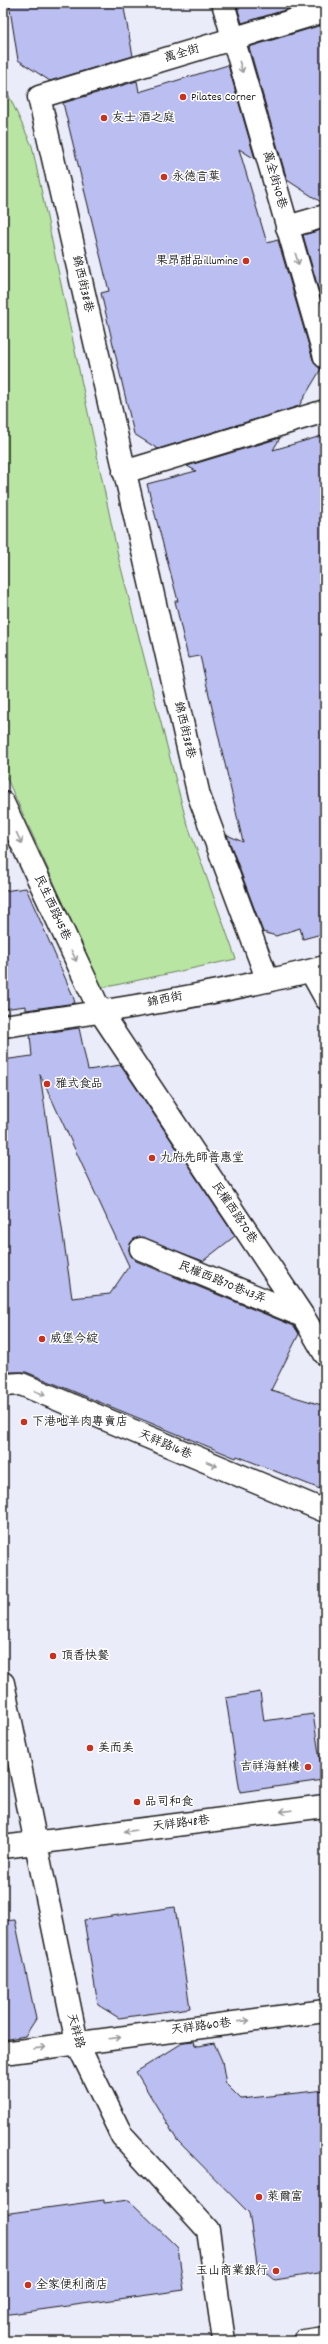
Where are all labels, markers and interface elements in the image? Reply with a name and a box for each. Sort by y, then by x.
street label: 萬全街 [162,41,202,67]
one-way arrow [238,61,245,74]
place label: Pilates Corner [191,89,256,106]
marker: Pilates Corner [178,92,188,102]
place label: 友士 酒之庭 [112,110,175,127]
marker: 友士 酒之庭 [99,113,109,123]
street label: 萬全街40巷 [258,149,290,211]
place label: 永德言葉 [172,169,220,186]
marker: 永德言葉 [159,172,169,182]
place label: 果昂甜品illumine [156,253,238,270]
one-way arrow [294,253,301,266]
street label: 錦西街38巷 [67,254,97,314]
marker: 果昂甜品illumine [241,256,251,266]
street label: 錦西街38巷 [169,700,199,760]
one-way arrow [16,832,23,844]
street label: 民生西路45巷 [29,872,75,944]
one-way arrow [71,949,78,961]
street label: 錦西街 [146,988,184,1012]
place label: 雅式食品 [55,1076,103,1093]
marker: 雅式食品 [42,1079,52,1089]
place label: 九府先師普惠堂 [160,1150,244,1167]
marker: 九府先師普惠堂 [147,1153,157,1163]
street label: 民權西路70巷 [207,1179,261,1247]
street label: 民權西路70巷43弄 [175,1258,269,1308]
place label: 威堡今綻 [50,1331,98,1348]
marker: 威堡今綻 [37,1334,47,1344]
one-way arrow [34,1389,46,1397]
place label: 下港吔羊肉專賣店 [32,1414,128,1431]
marker: 下港吔羊肉專賣店 [19,1417,29,1427]
street label: 天祥路16巷 [136,1426,194,1464]
one-way arrow [206,1461,218,1469]
place label: 頂香快餐 [61,1648,109,1665]
marker: 頂香快餐 [48,1651,58,1661]
place label: 美而美 [98,1740,134,1757]
marker: 美而美 [85,1743,95,1753]
place label: 吉祥海鮮樓 [240,1759,300,1776]
marker: 吉祥海鮮樓 [303,1762,313,1772]
place label: 品司和食 [145,1794,193,1811]
marker: 品司和食 [132,1797,142,1807]
one-way arrow [280,1807,293,1815]
street label: 天祥路48巷 [151,1812,211,1836]
one-way arrow [124,1827,137,1834]
street label: 天祥路 [62,2011,88,2051]
street label: 天祥路60巷 [170,2015,232,2039]
one-way arrow [237,2018,250,2025]
one-way arrow [108,2034,121,2042]
one-way arrow [33,2044,46,2052]
place label: 萊爾富 [267,2189,303,2206]
marker: 萊爾富 [254,2192,264,2202]
place label: 玉山商業銀行 [196,2263,268,2280]
marker: 玉山商業銀行 [271,2266,281,2276]
place label: 全家便利商店 [36,2277,108,2294]
marker: 全家便利商店 [23,2280,33,2290]

